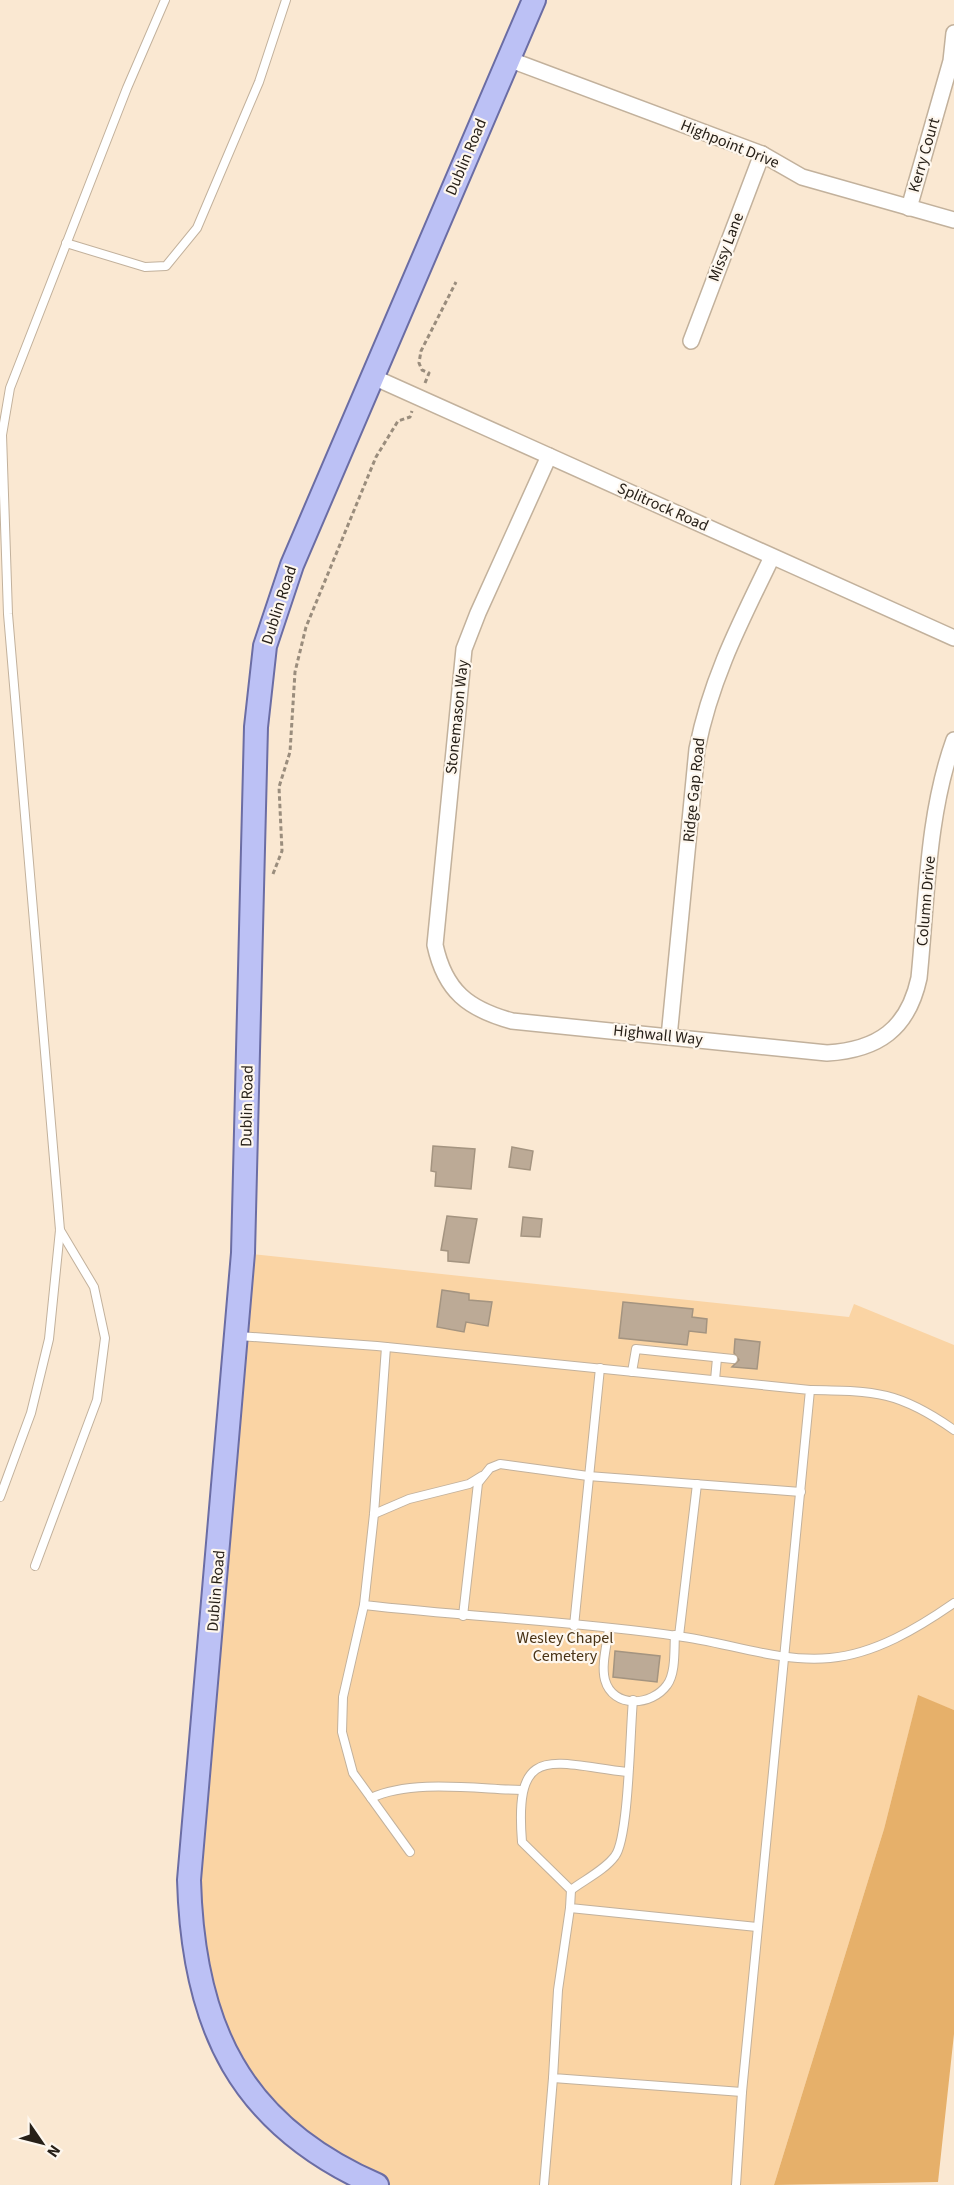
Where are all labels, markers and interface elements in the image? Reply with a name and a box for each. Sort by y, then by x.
street label: Highpoint Drive [677,114,783,174]
street label: Dublin Road [440,115,492,199]
street label: Kerry Court [903,115,945,195]
street label: Missy Lane [703,209,749,285]
street label: Splitrock Road [614,477,712,537]
street label: Dublin Road [256,563,302,647]
street label: Stonemason Way [440,658,474,775]
street label: Ridge Gap Road [678,737,710,843]
street label: Column Drive [911,855,941,947]
street label: Highwall Way [612,1019,704,1051]
street label: Dublin Road [235,1065,259,1147]
street label: Dublin Road [201,1549,231,1633]
park label: Wesley Chapel Cemetery [517,1627,613,1667]
north arrow [12,2113,72,2173]
text: N [41,2140,66,2162]

